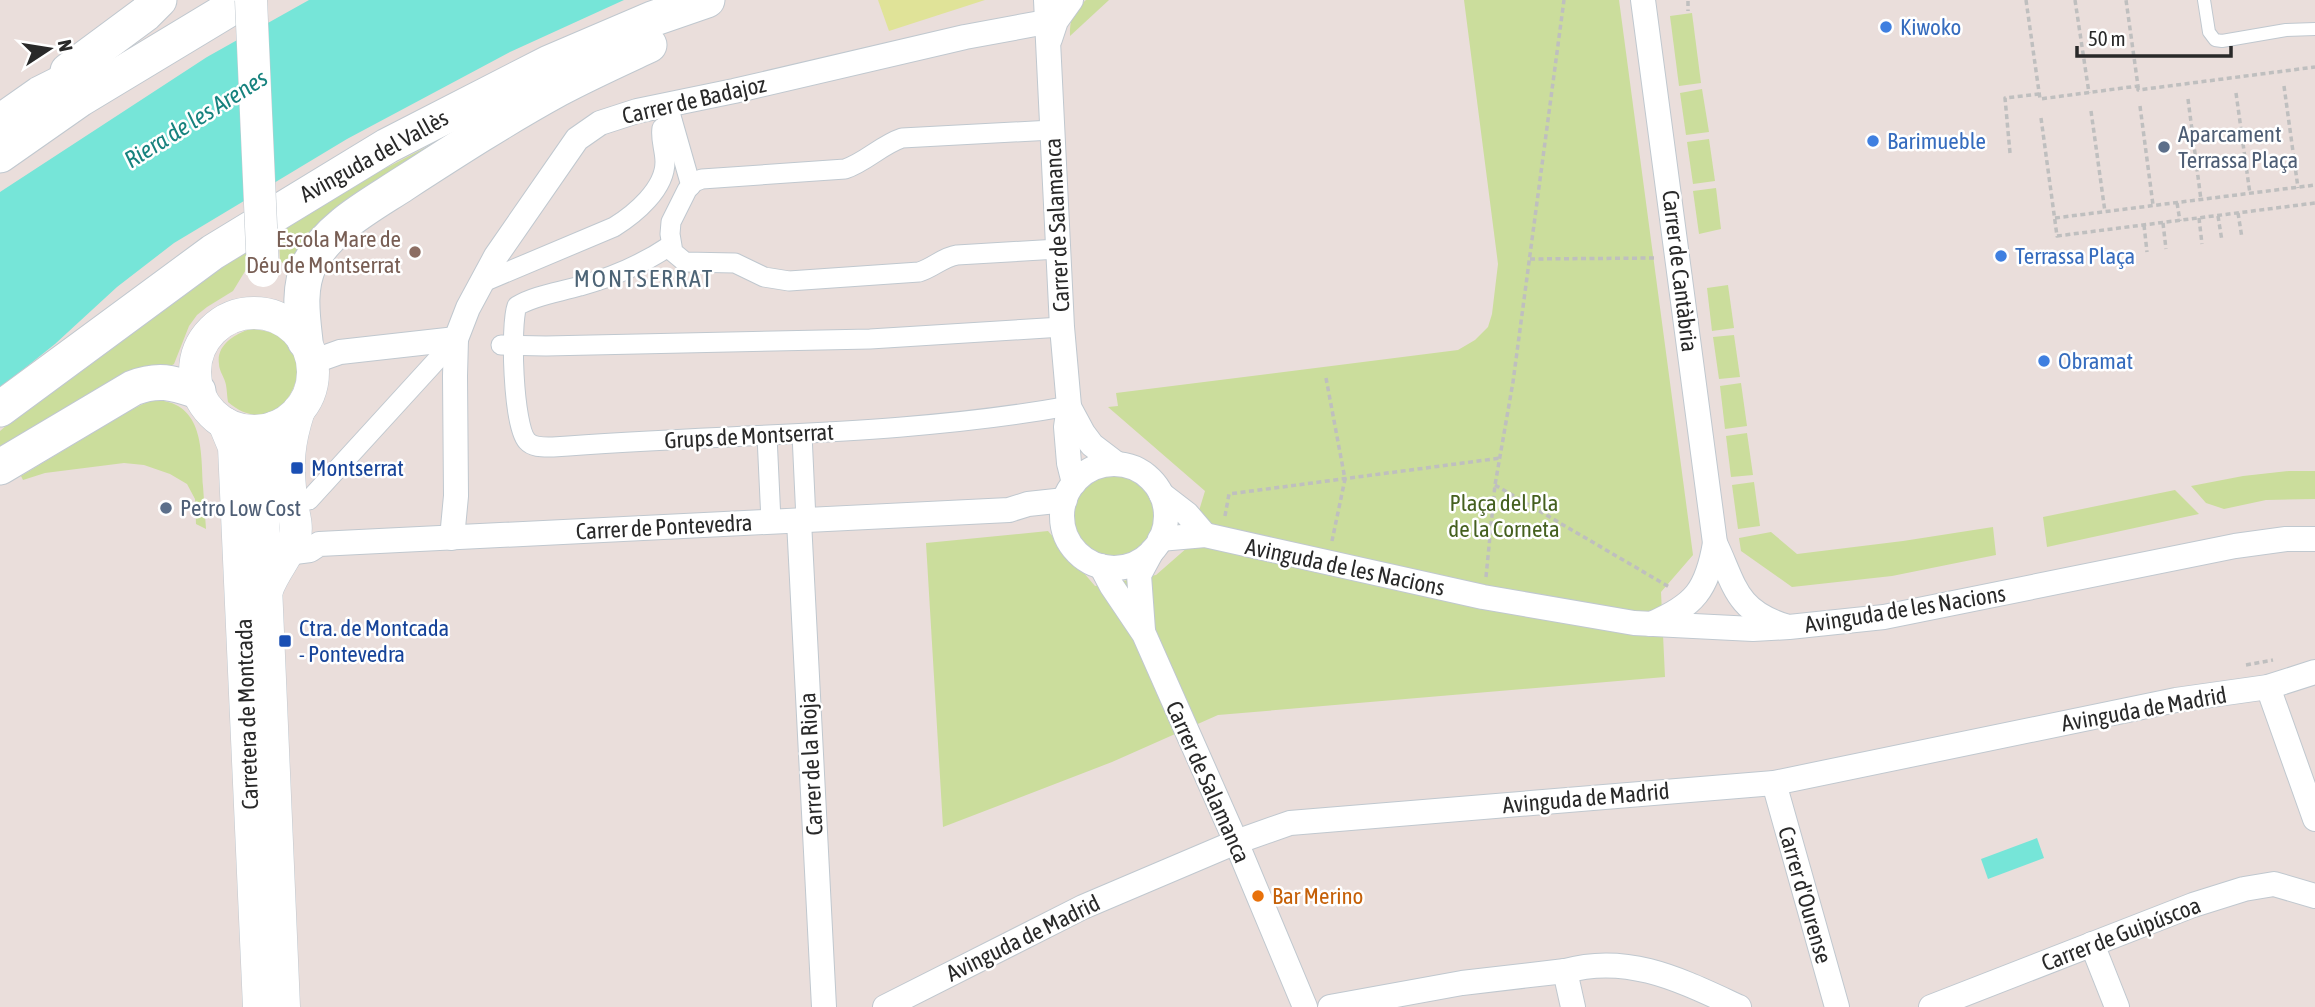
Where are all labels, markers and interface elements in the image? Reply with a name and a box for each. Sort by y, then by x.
north arrow [14,14,84,84]
place label: Kiwoko [1900,14,1961,40]
scale bar [2077,14,2231,58]
marker: Kiwoko [1878,19,1894,35]
text: 50 m [2088,26,2126,50]
text: N [54,38,78,53]
water label: Riera de les Arenes [119,64,272,173]
street label: Carrer de Badajoz [620,71,768,129]
street label: Avinguda del Vallès [295,105,453,207]
place label: Aparcament Terrassa Plaça [2178,121,2298,173]
place label: Barimueble [1887,128,1986,154]
marker: Barimueble [1865,133,1881,149]
street label: Carrer de Salamanca [1039,137,1075,313]
marker: Aparcament Terrassa Plaça [2156,139,2172,155]
street label: Carrer de Cantàbria [1657,189,1703,353]
place label: Escola Mare de Déu de Montserrat [246,226,401,278]
place label: Terrassa Plaça [2015,243,2135,269]
marker: Escola Mare de Déu de Montserrat [407,244,423,260]
marker: Terrassa Plaça [1993,248,2009,264]
district label: MONTSERRAT [574,265,714,292]
place label: Obramat [2058,348,2133,374]
marker: Obramat [2036,353,2052,369]
street label: Grups de Montserrat [664,419,834,453]
place label: Montserrat [311,455,404,481]
marker: Montserrat [289,460,305,476]
park label: Plaça del Pla de la Corneta [1448,490,1560,542]
place label: Petro Low Cost [180,495,301,521]
marker: Petro Low Cost [158,500,174,516]
street label: Carrer de Pontevedra [575,509,753,545]
street label: Avinguda de les Nacions [1243,533,1447,601]
street label: Avinguda de les Nacions [1803,580,2007,638]
place label: Ctra. de Montcada - Pontevedra [299,615,449,667]
street label: Carretera de Montcada [231,618,263,810]
marker: Ctra. de Montcada - Pontevedra [277,633,293,649]
street label: Avinguda de Madrid [2059,682,2229,736]
street label: Carrer de la Rioja [794,692,828,836]
street label: Carrer de Salamanca [1161,697,1255,867]
street label: Avinguda de Madrid [1501,778,1671,818]
street label: Carrer d'Ourense [1773,824,1837,966]
place label: Bar Merino [1272,883,1363,909]
marker: Bar Merino [1250,888,1266,904]
street label: Avinguda de Madrid [942,890,1104,986]
street label: Carrer de Guipúscoa [2038,892,2204,976]

